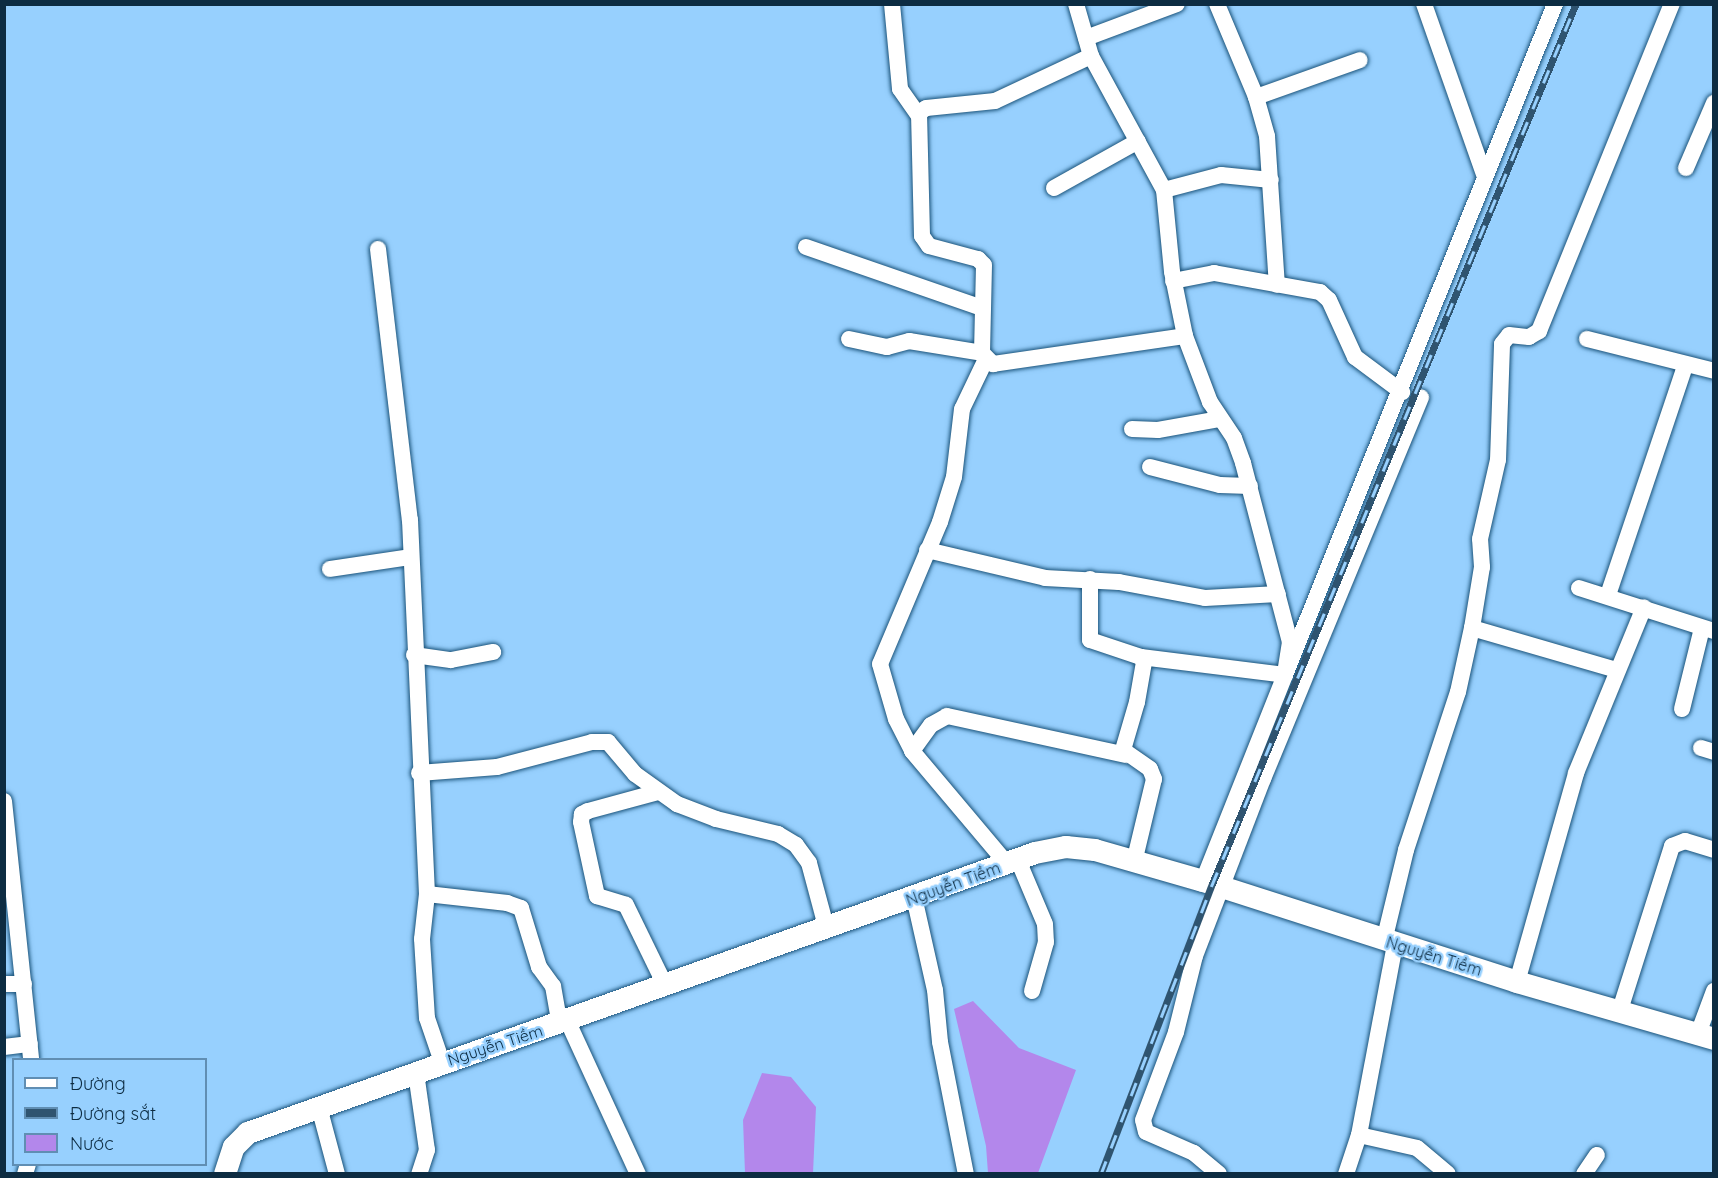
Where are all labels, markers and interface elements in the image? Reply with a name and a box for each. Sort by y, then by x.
street label: Nguyễn Tiềm [903,858,1003,910]
street label: Nguyễn Tiềm [1384,932,1484,980]
street label: Nguyễn Tiềm [445,1021,545,1069]
legend [12,1058,207,1166]
text: Đường [70,1072,126,1095]
text: Đường sắt [70,1102,156,1125]
text: Nước [70,1132,114,1155]

